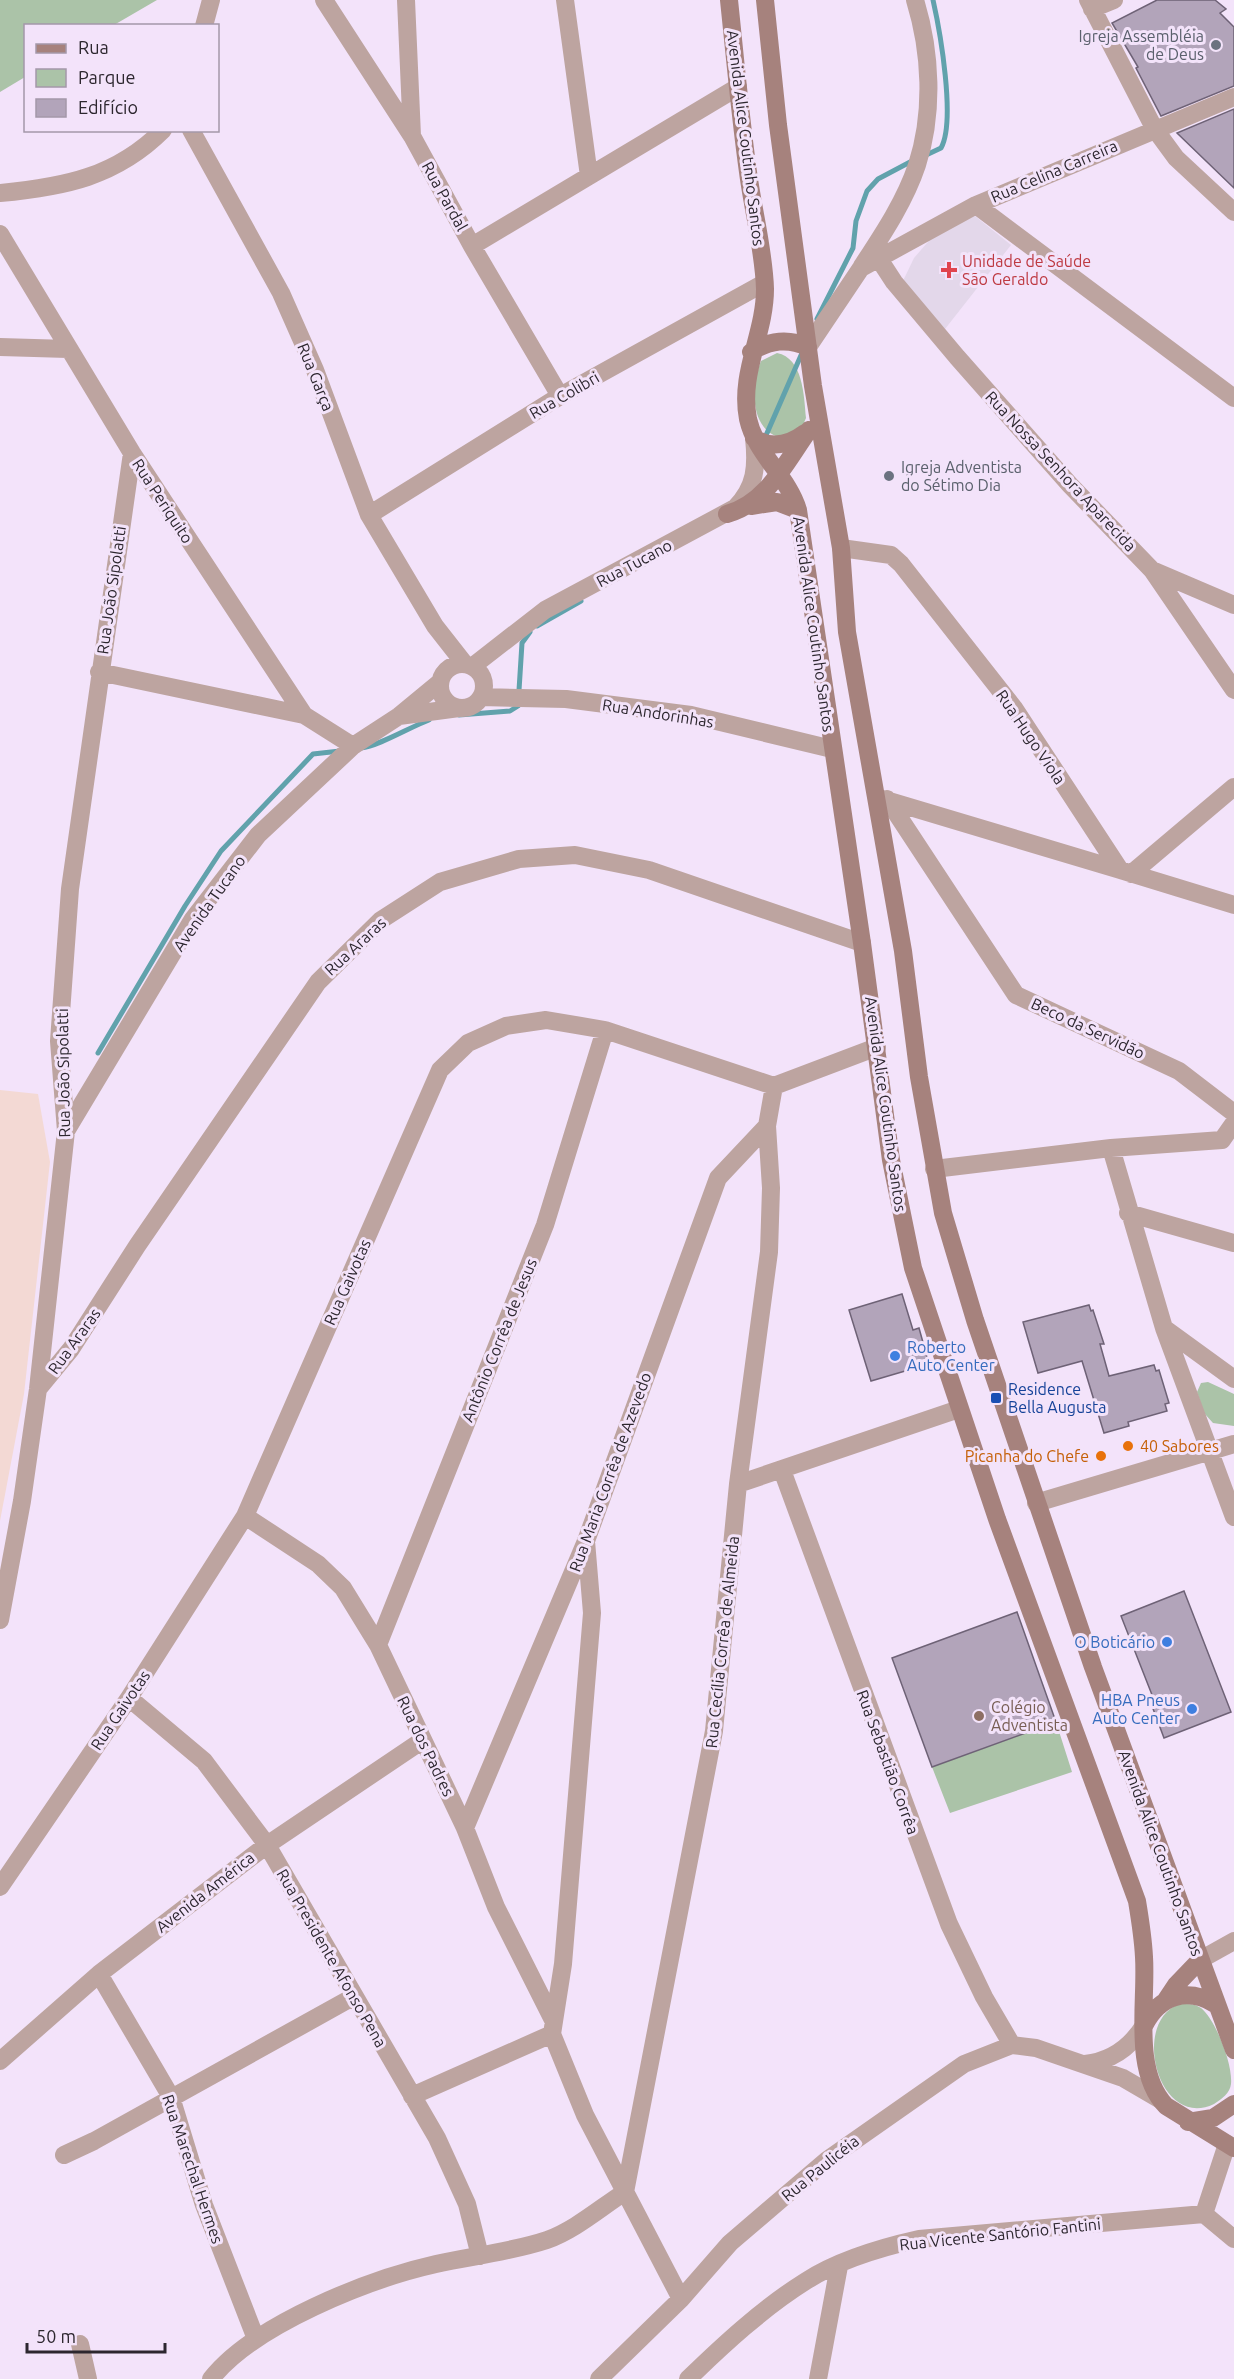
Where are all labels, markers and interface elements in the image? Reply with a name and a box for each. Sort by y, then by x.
legend [24,24,219,132]
place label: Igreja Assembléia de Deus [1078,27,1204,63]
street label: Avenida Alice Coutinho Santos [724,29,768,247]
text: Rua [78,37,109,57]
marker: Igreja Assembléia de Deus [1209,38,1223,52]
text: Parque [78,67,135,87]
text: Edifício [78,97,138,117]
street label: Rua Celina Carreira [988,136,1120,206]
street label: Rua Pardal [419,158,471,234]
place label: Unidade de Saúde São Geraldo [962,252,1091,288]
marker: Unidade de Saúde São Geraldo [940,261,958,279]
street label: Rua Garça [294,340,338,414]
street label: Rua Colibri [526,368,602,422]
street label: Rua Nossa Senhora Aparecida [982,387,1140,555]
street label: Rua Periquito [129,455,197,547]
place label: Igreja Adventista do Sétimo Dia [901,458,1022,494]
marker: Igreja Adventista do Sétimo Dia [882,469,896,483]
street label: Avenida Alice Coutinho Santos [790,515,838,733]
street label: Rua João Sipolatti [93,525,129,655]
street label: Rua Tucano [593,536,675,590]
street label: Rua Hugo Viola [993,686,1069,788]
street label: Rua Andorinhas [601,695,715,731]
street label: Avenida Tucano [169,852,249,954]
street label: Rua Araras [321,913,389,979]
street label: Beco da Servidão [1028,994,1148,1062]
street label: Avenida Alice Coutinho Santos [862,995,910,1213]
street label: Rua João Sipolatti [53,1008,73,1138]
street label: Rua Gaivotas [320,1236,374,1328]
street label: Antônio Corrêa de Jesus [458,1256,540,1424]
street label: Rua Araras [44,1305,104,1377]
place label: Roberto Auto Center [907,1338,995,1374]
marker: Roberto Auto Center [888,1349,902,1363]
street label: Rua Maria Corrêa de Azevedo [565,1370,655,1574]
place label: Residence Bella Augusta [1008,1380,1107,1416]
marker: Residence Bella Augusta [989,1391,1003,1405]
place label: 40 Sabores [1140,1437,1219,1455]
marker: 40 Sabores [1121,1439,1135,1453]
place label: Picanha do Chefe [965,1447,1089,1465]
marker: Picanha do Chefe [1094,1449,1108,1463]
street label: Rua Cecília Corrêa de Almeida [702,1535,742,1749]
place label: O Boticário [1074,1633,1155,1651]
marker: O Boticário [1160,1635,1174,1649]
street label: Rua Gaivotas [87,1667,153,1753]
street label: Rua Sebastião Corrêa [853,1687,923,1837]
place label: HBA Pneus Auto Center [1092,1691,1180,1727]
street label: Rua dos Padres [394,1693,458,1799]
place label: Colégio Adventista [991,1698,1068,1734]
marker: HBA Pneus Auto Center [1185,1702,1199,1716]
marker: Colégio Adventista [972,1709,986,1723]
street label: Avenida Alice Coutinho Santos [1115,1748,1207,1958]
street label: Avenida América [152,1848,258,1936]
street label: Rua Presidente Afonso Pena [274,1866,390,2050]
street label: Rua Marechal Hermes [159,2092,227,2246]
street label: Rua Paulicéia [778,2131,862,2205]
street label: Rua Vicente Santório Fantini [898,2214,1102,2254]
scale bar [27,2316,165,2354]
text: 50 m [36,2326,76,2346]

